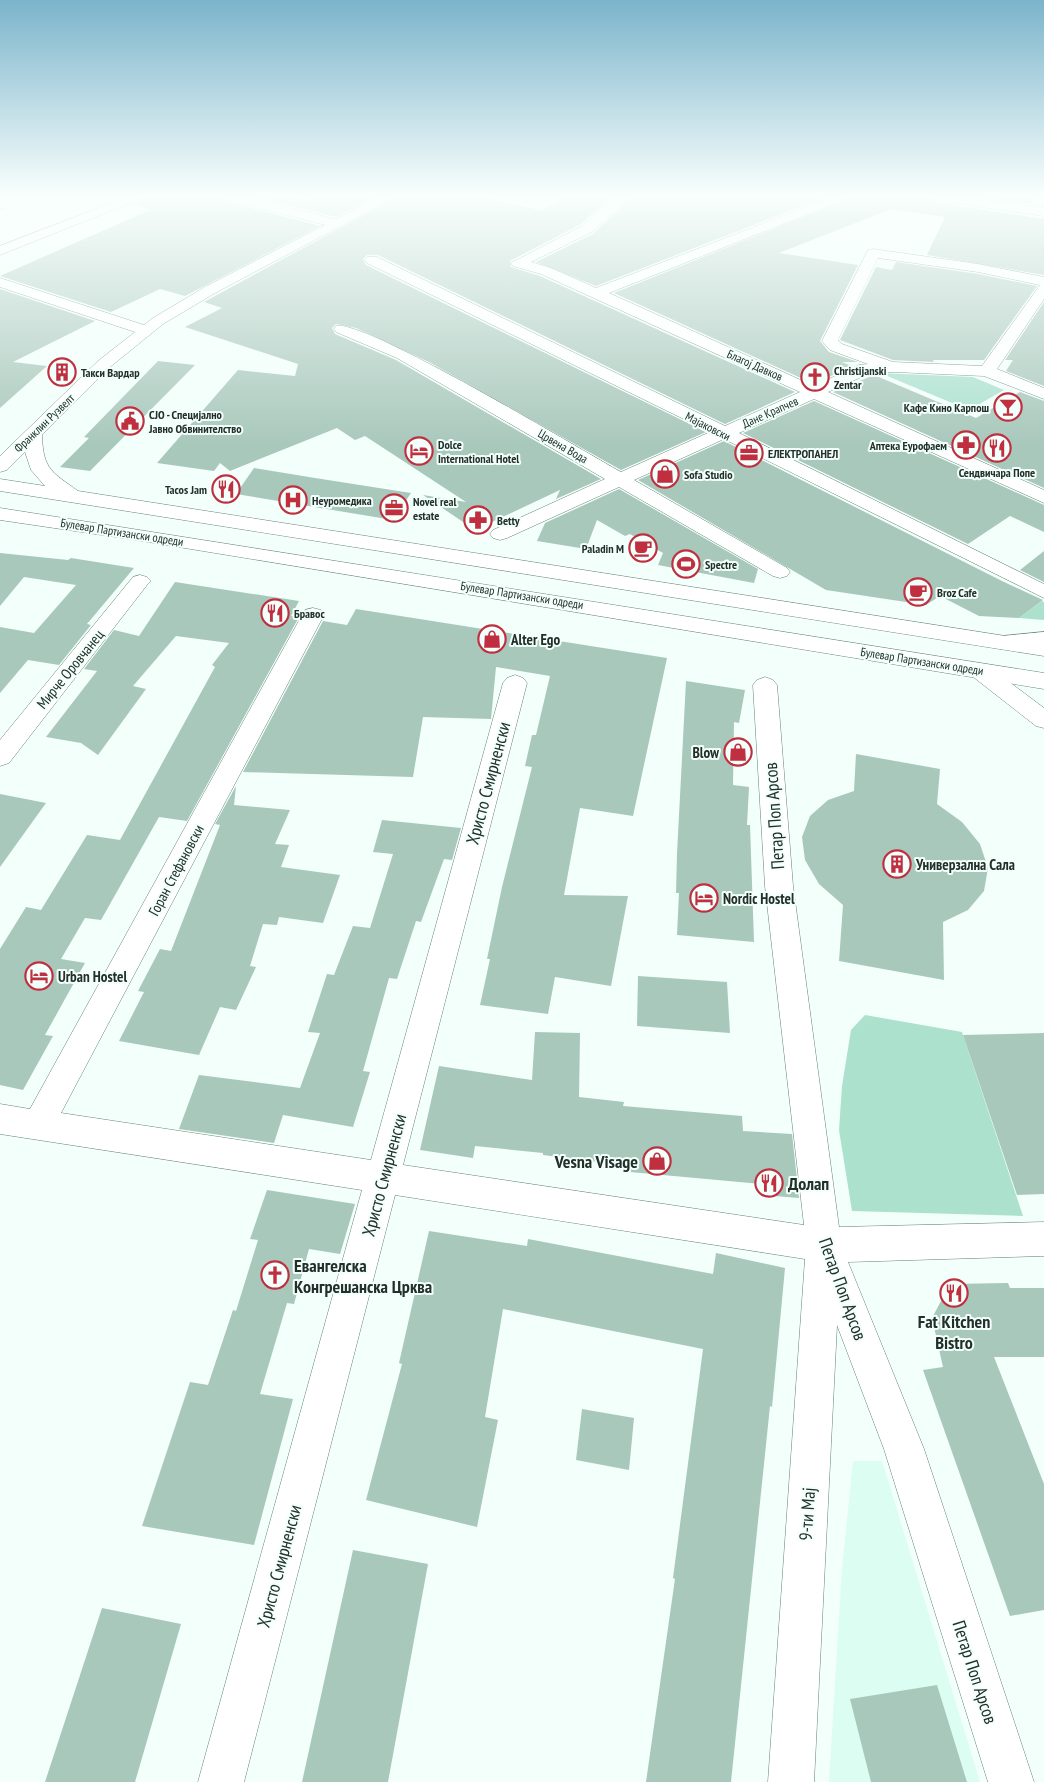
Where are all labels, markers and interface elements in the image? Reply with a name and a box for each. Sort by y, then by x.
street label: Благој Давков [725,346,785,384]
building icon: Такси Вардар [47,357,77,387]
church icon: Christijanski Zentar [800,362,830,392]
place label: Christijanski Zentar [834,363,887,392]
place label: Такси Вардар [81,365,140,380]
street label: Франклин Рузвелт [11,390,77,456]
bar icon: Кафе Кино Карпош [993,392,1023,422]
street label: Дане Крапчев [740,393,800,431]
place label: Кафе Кино Карпош [904,400,989,415]
public building icon: СЈО - Специјално Јавно Обвинителство [115,406,145,436]
place label: СЈО - Специјално Јавно Обвинителство [148,407,242,436]
street label: Мајаковски [683,408,733,444]
street label: Црвена Вода [535,426,591,466]
pharmacy icon: Аптека Еурофаем [951,430,981,460]
restaurant icon: Сендвичара Попе [982,433,1012,463]
hotel icon: Dolce International Hotel [404,436,434,466]
place label: Dolce International Hotel [438,437,519,466]
office icon: ЕЛЕКТРОПАНЕЛ [734,438,764,468]
place label: Аптека Еурофаем [869,438,947,453]
place label: ЕЛЕКТРОПАНЕЛ [768,446,838,461]
shop icon: Sofa Studio [650,459,680,489]
place label: Сендвичара Попе [959,465,1035,480]
place label: Sofa Studio [684,467,733,482]
restaurant icon: Tacos Jam [211,474,241,504]
place label: Tacos Jam [165,482,207,497]
hospital icon: Неуромедика [278,485,308,515]
place label: Неуромедика [312,493,372,508]
office icon: Novel real estate [379,493,409,523]
place label: Novel real estate [413,494,457,523]
pharmacy icon: Betty [463,505,493,535]
place label: Betty [497,513,520,528]
street label: Булевар Партизански одреди [60,515,184,549]
cafe icon: Paladin M [628,533,658,563]
place label: Paladin M [582,541,624,556]
sports icon: Spectre [671,549,701,579]
place label: Spectre [705,557,737,572]
cafe icon: Broz Cafe [903,577,933,607]
street label: Булевар Партизански одреди [460,578,584,612]
place label: Broz Cafe [937,585,977,600]
restaurant icon: Бравос [260,598,290,628]
place label: Бравос [294,606,325,621]
shop icon: Alter Ego [477,624,507,654]
street label: Мирче Оровчанец [32,625,108,712]
place label: Alter Ego [510,630,561,649]
street label: Булевар Партизански одреди [860,644,984,678]
street label: Христо Смирненски [461,719,515,847]
shop icon: Blow [723,737,753,767]
place label: Blow [692,743,720,762]
street label: Петар Поп Арсов [759,762,789,870]
street label: Горан Стефановски [144,821,208,919]
building icon: Универзална Сала [882,849,912,879]
place label: Универзална Сала [915,855,1015,874]
hotel icon: Nordic Hostel [689,883,719,913]
place label: Nordic Hostel [723,889,795,908]
hotel icon: Urban Hostel [24,961,54,991]
place label: Urban Hostel [58,967,127,986]
street label: Христо Смирненски [357,1111,411,1239]
shop icon: Vesna Visage [642,1146,672,1176]
place label: Vesna Visage [554,1150,638,1173]
restaurant icon: Долап [754,1168,784,1198]
place label: Долап [788,1172,829,1195]
street label: Петар Поп Арсов [814,1235,872,1343]
place label: Евангелска Конгрешанска Црква [294,1254,432,1298]
church icon: Евангелска Конгрешанска Црква [260,1260,290,1290]
restaurant icon: Fat Kitchen Bistro [939,1278,969,1308]
place label: Fat Kitchen Bistro [918,1310,990,1354]
street label: 9-ти Мај [794,1487,820,1541]
street label: Христо Смирненски [252,1502,306,1630]
street label: Петар Поп Арсов [947,1617,1003,1727]

